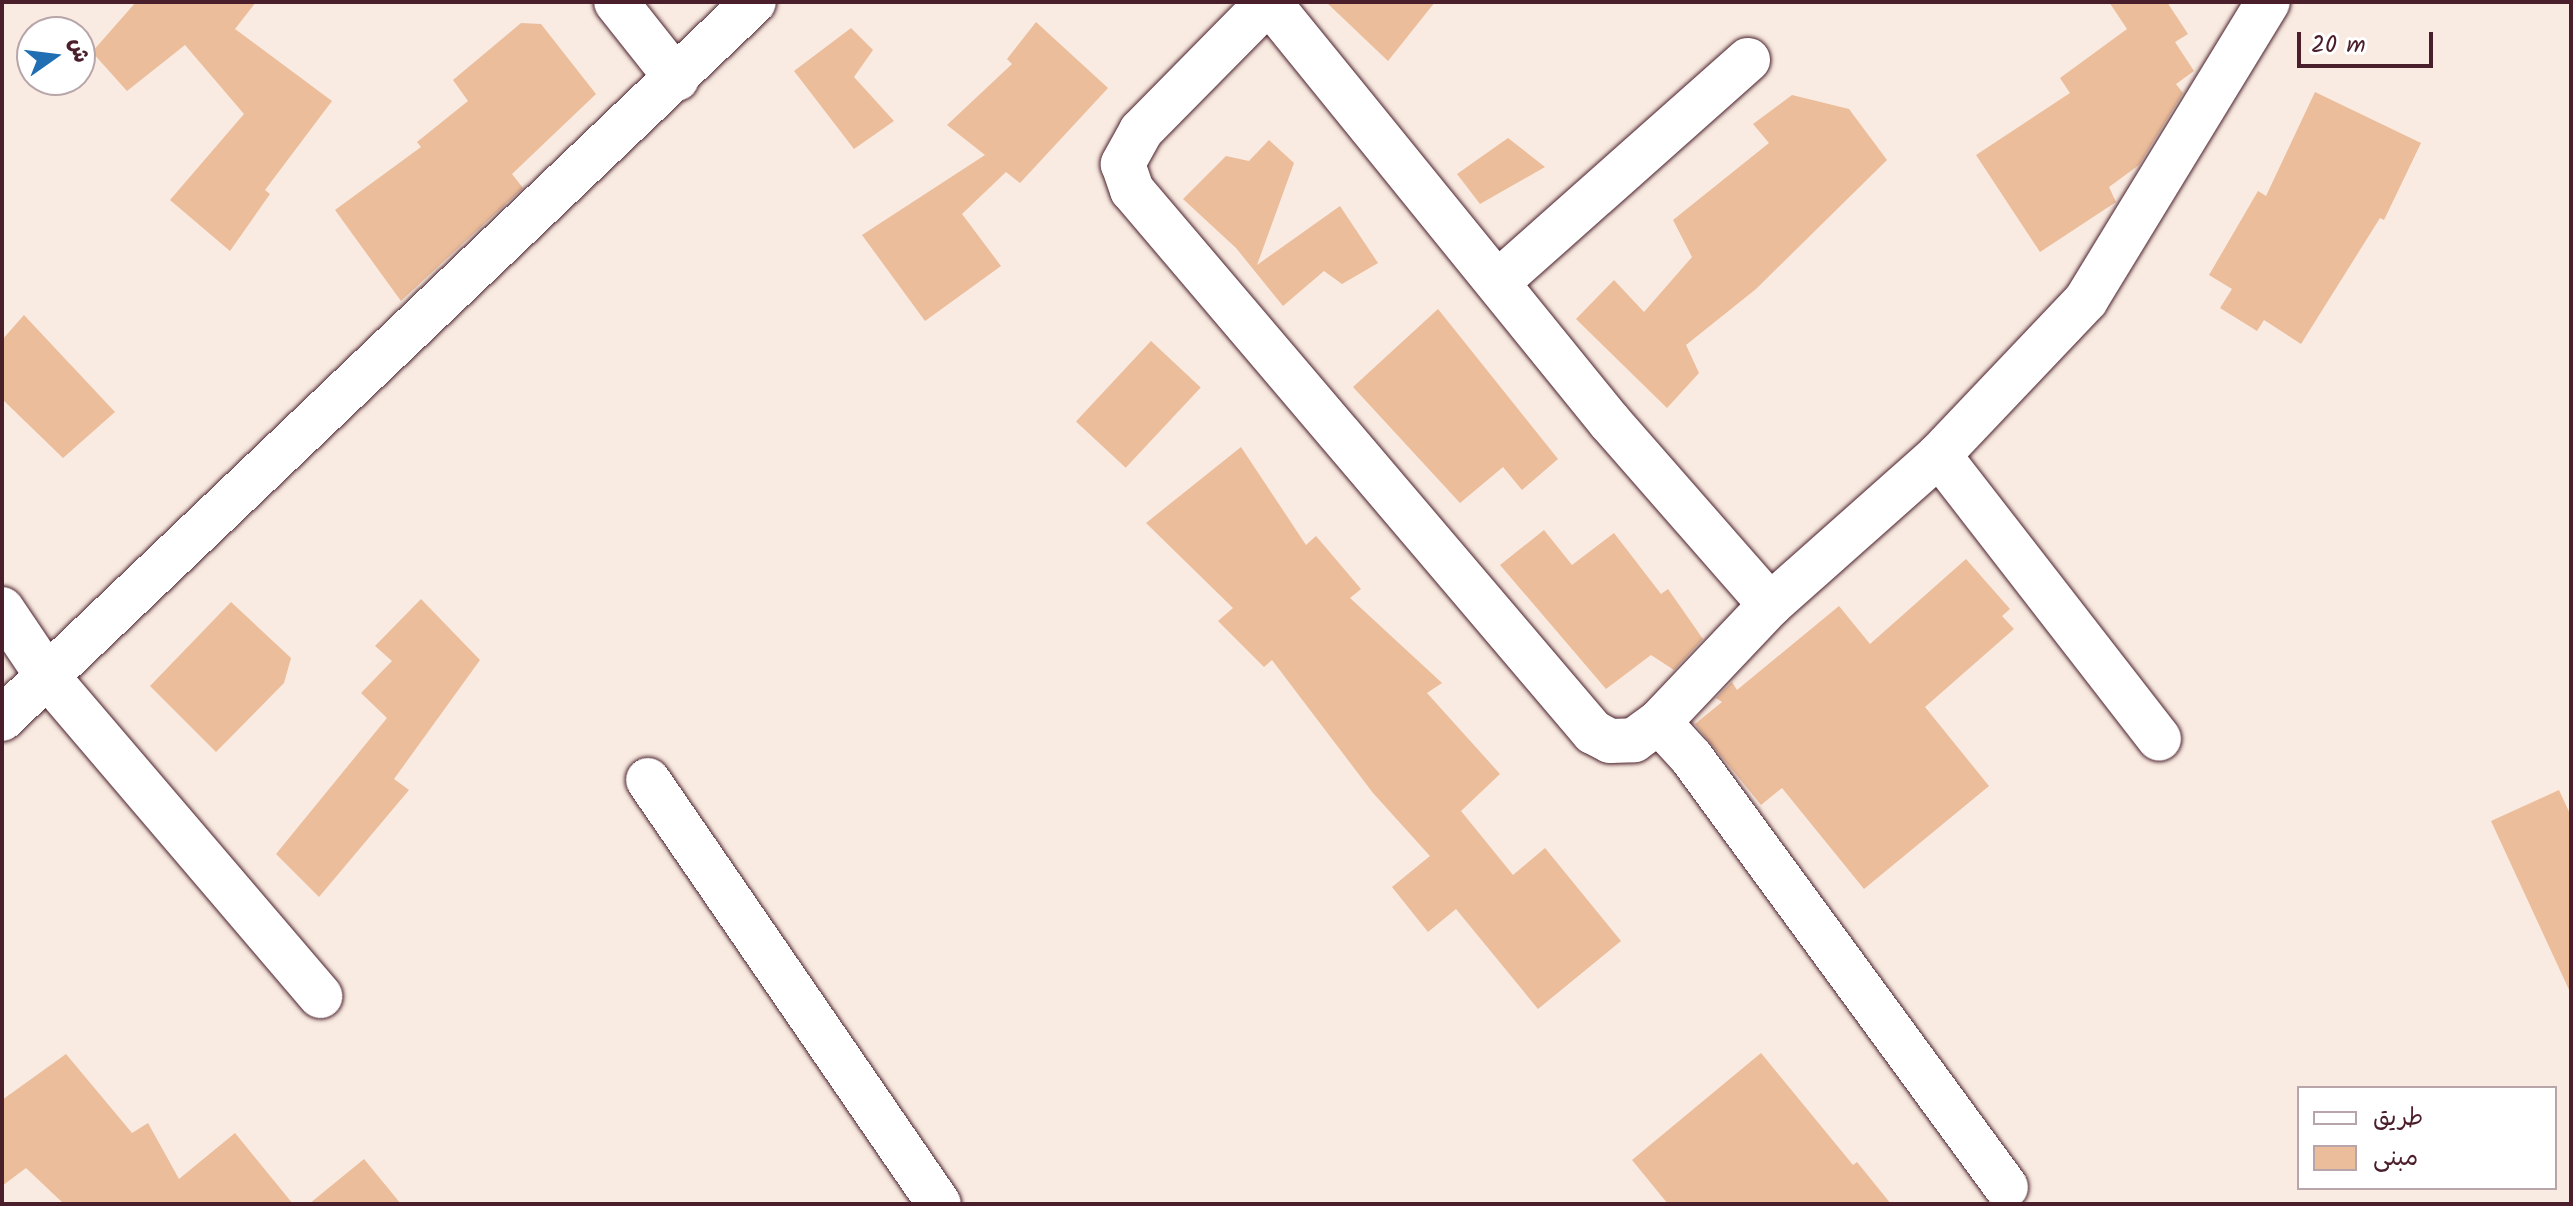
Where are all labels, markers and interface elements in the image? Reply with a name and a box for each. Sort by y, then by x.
north arrow [16,16,96,96]
scale bar [2301,16,2437,66]
text: 20 m [2311,26,2366,65]
text: ش [58,35,98,67]
legend [2297,1086,2557,1190]
text: طريق [2373,1099,2423,1138]
text: مبنى [2373,1139,2418,1178]

